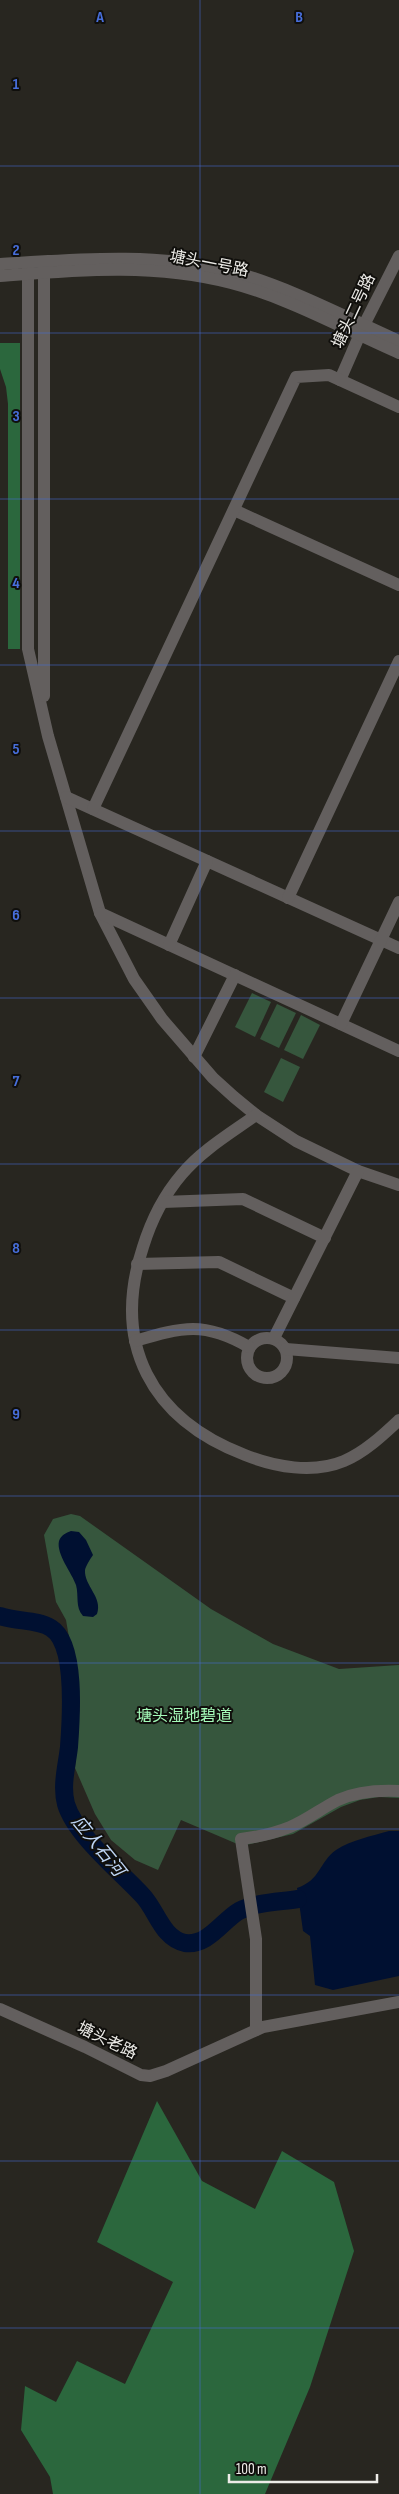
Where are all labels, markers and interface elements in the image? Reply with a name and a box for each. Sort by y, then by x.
text: A [95,8,104,27]
text: B [295,8,303,27]
text: 1 [13,75,20,94]
text: 2 [12,241,20,260]
street label: 塘头一号路 [168,247,250,281]
street label: 塘头二号路 [328,271,380,351]
text: 3 [12,407,20,426]
text: 4 [12,574,20,593]
text: 5 [12,740,20,759]
text: 6 [12,906,20,925]
text: 7 [13,1072,20,1091]
text: 8 [12,1239,20,1258]
text: 9 [12,1405,20,1424]
park label: 塘头湿地碧道 [136,1707,232,1726]
water label: 应人石河 [67,1811,131,1883]
street label: 塘头老路 [74,2018,140,2064]
scale bar [229,2452,376,2484]
text: 100 m [236,2460,267,2479]

